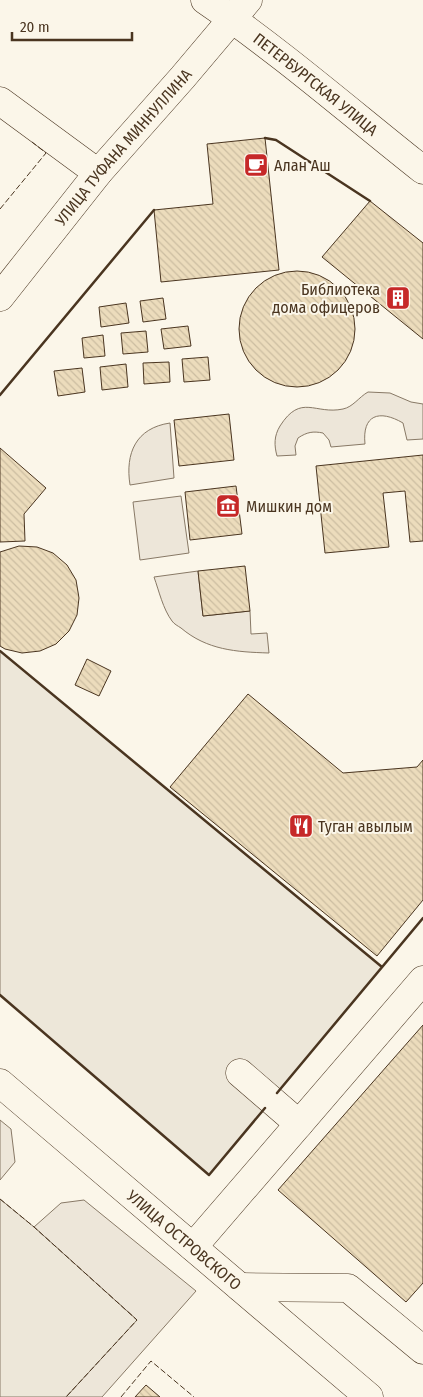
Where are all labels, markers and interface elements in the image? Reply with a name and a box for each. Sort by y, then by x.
scale bar [12,10,132,42]
text: 20 m [20,18,50,36]
street label: ПЕТЕРБУРГСКАЯ УЛИЦА [249,29,382,140]
street label: УЛИЦА ТУФАНА МИННУЛЛИНА [51,65,196,230]
cafe icon: Алан Аш [243,152,269,178]
place label: Алан Аш [274,156,331,175]
place label: Библиотека дома офицеров [272,280,380,317]
building icon: Библиотека дома офицеров [385,285,411,311]
museum icon: Мишкин дом [215,493,241,519]
place label: Мишкин дом [246,497,332,516]
restaurant icon: Туган авылым [288,813,314,839]
place label: Туган авылым [318,817,413,836]
street label: УЛИЦА ОСТРОВСКОГО [122,1186,245,1294]

